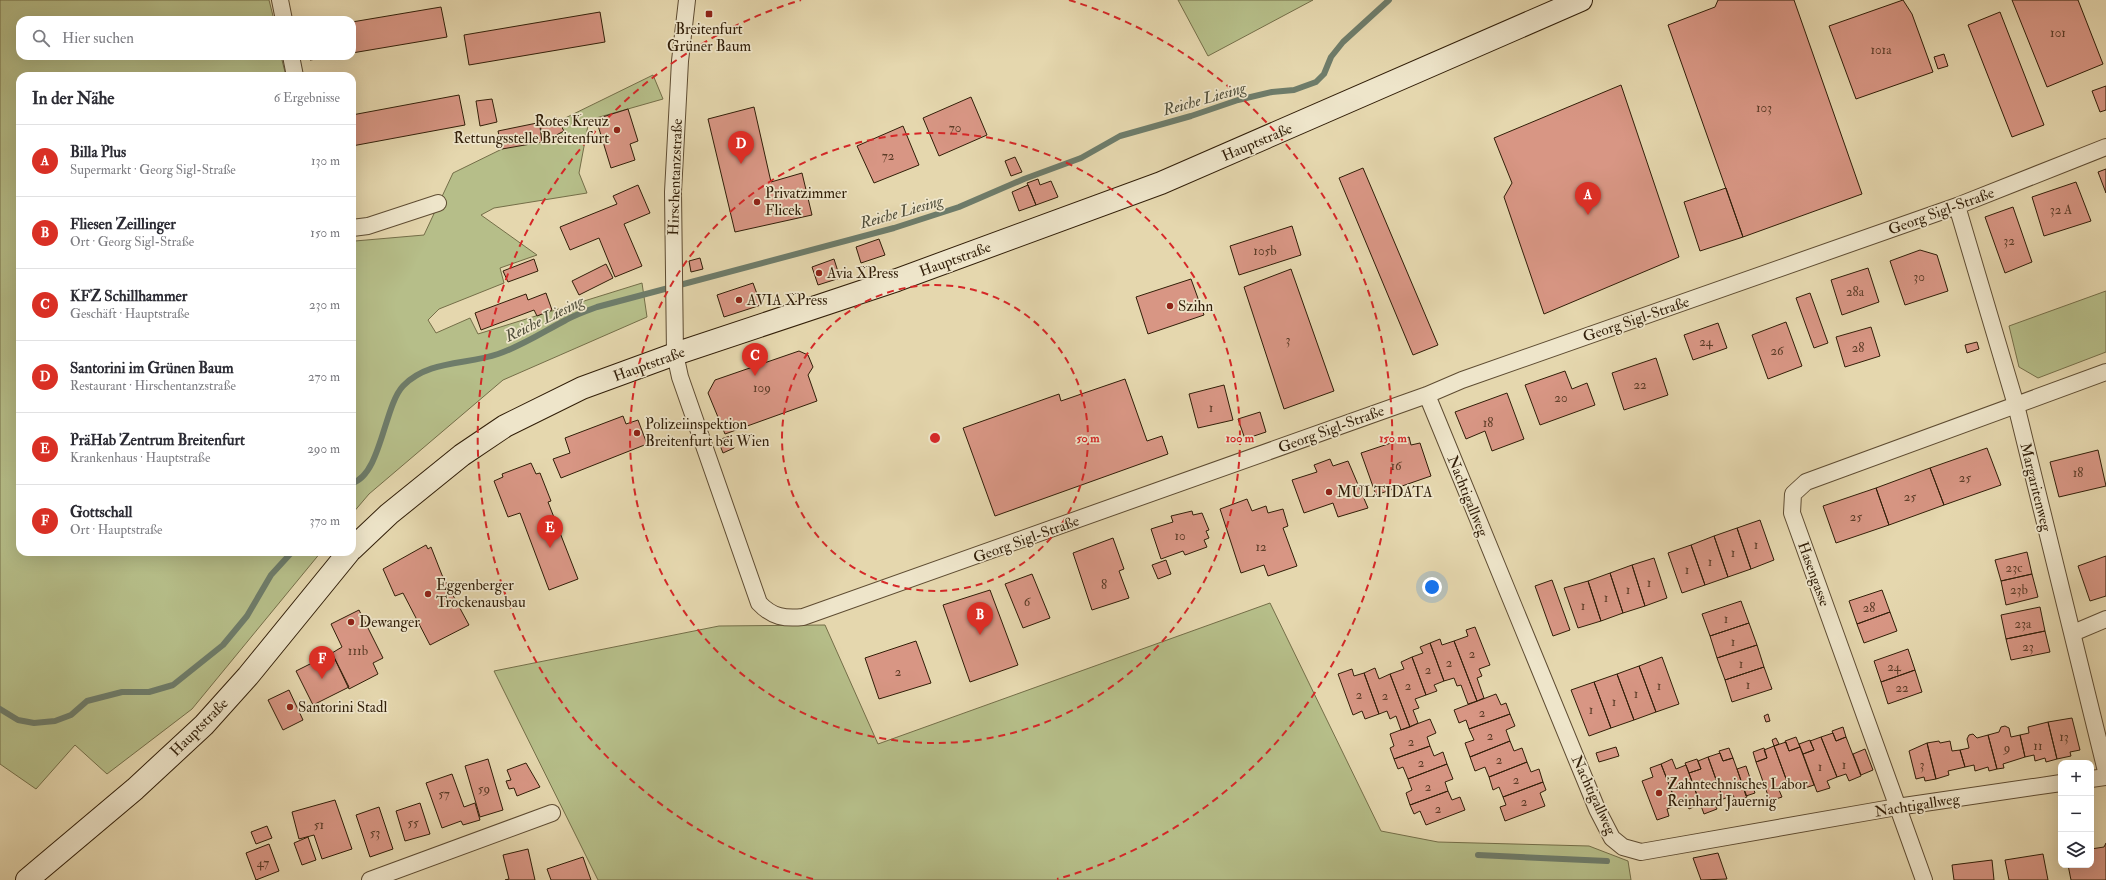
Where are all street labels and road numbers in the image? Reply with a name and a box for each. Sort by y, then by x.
street label: Hirschentanzstraße [664,118,687,236]
street label: Hauptstraße [1219,119,1296,167]
street label: Georg Sigl-Straße [1886,184,1997,239]
street label: Hauptstraße [917,238,994,282]
street label: Georg Sigl-Straße [1580,292,1692,347]
street label: Hauptstraße [611,343,688,387]
street label: Georg Sigl-Straße [1276,402,1387,457]
street label: Margaritenweg [2015,441,2056,534]
street label: Nachtigallweg [1443,453,1493,540]
street label: Georg Sigl-Straße [971,512,1082,567]
street label: Hasengasse [1793,539,1834,609]
street label: Hauptstraße [166,694,233,761]
street label: Nachtigallweg [1567,752,1621,839]
street label: Nachtigallweg [1873,789,1962,822]

